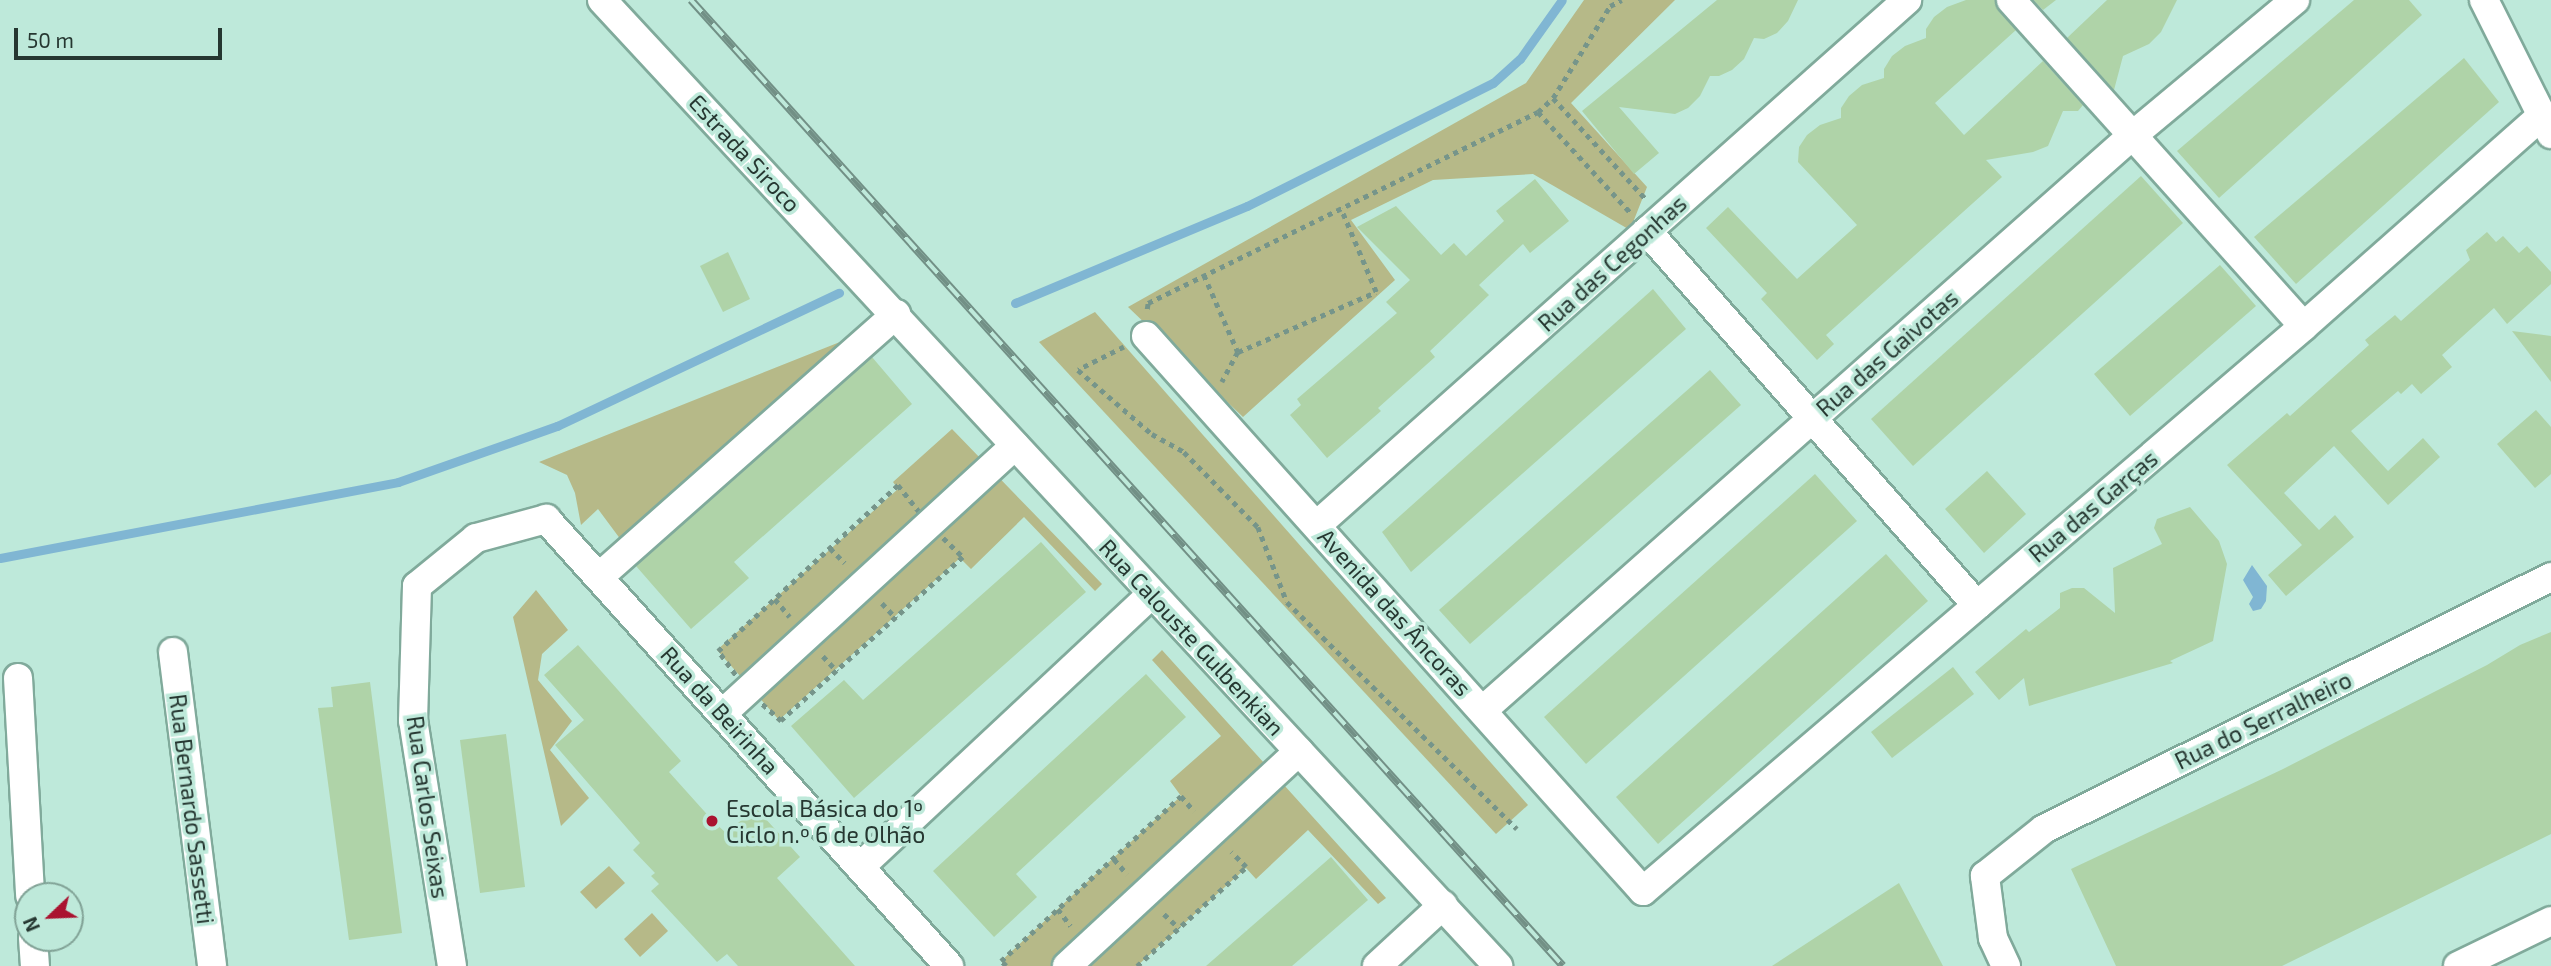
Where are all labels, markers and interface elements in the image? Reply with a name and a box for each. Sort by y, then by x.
scale bar [18,14,226,58]
text: 50 m [27,27,74,52]
street label: Estrada Siroco [683,88,807,218]
street label: Rua das Cegonhas [1532,189,1692,337]
street label: Rua das Gaivotas [1811,284,1963,422]
street label: Rua das Garças [2023,444,2163,568]
street label: Avenida das Âncoras [1312,522,1478,702]
street label: Rua Calouste Gulbenkian [1094,533,1290,741]
street label: Rua da Beirinha [655,640,785,780]
street label: Rua do Serralheiro [2170,665,2356,775]
street label: Rua Bernardo Sassetti [164,692,220,926]
street label: Rua Carlos Seixas [402,714,454,900]
place label: Escola Básica do 1º Ciclo n.º 6 de Olhão [726,794,925,848]
marker: Escola Básica do 1º Ciclo n.º 6 de Olhão [704,813,720,829]
north arrow [14,882,84,952]
text: N [18,914,44,935]

